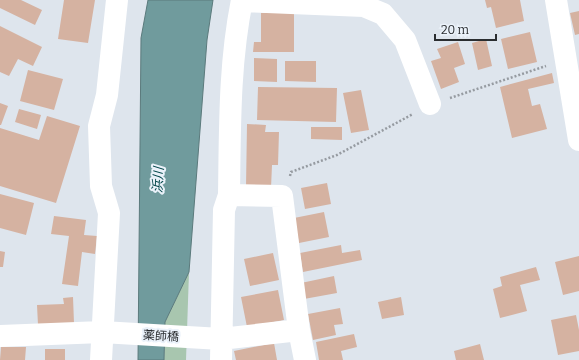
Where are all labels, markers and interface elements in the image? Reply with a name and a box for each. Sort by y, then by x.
scale bar [435,16,496,42]
text: 20 m [441,23,470,37]
water label: 浜川 [150,165,166,193]
street label: 薬師橋 [143,328,179,344]

